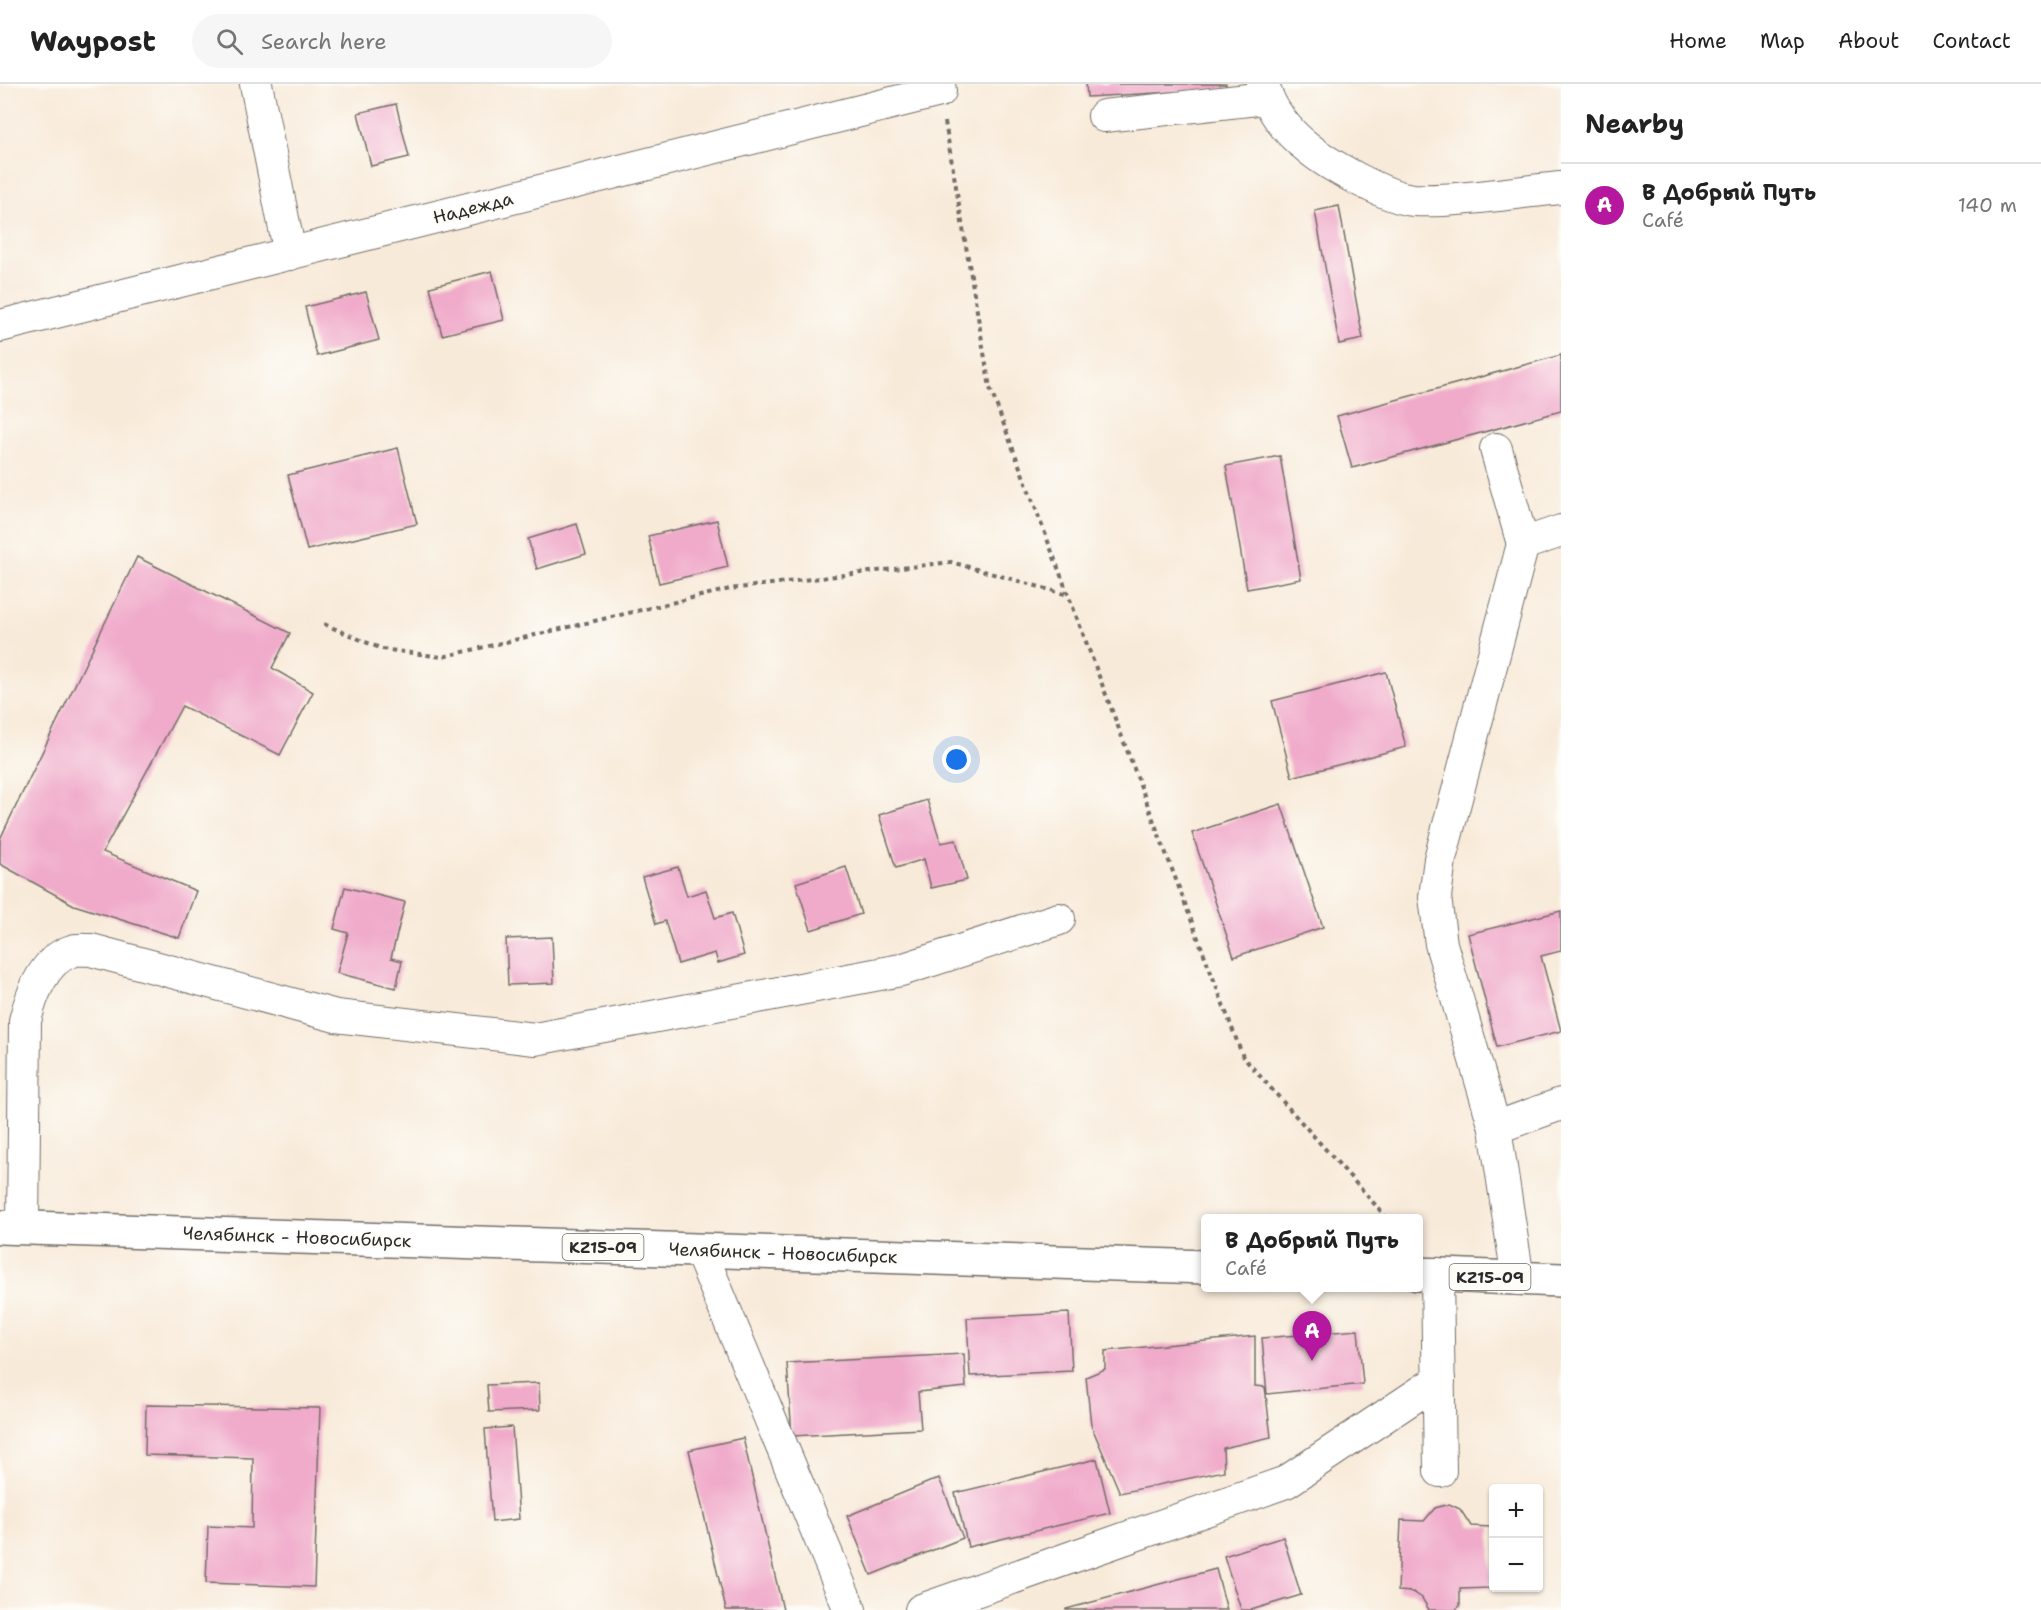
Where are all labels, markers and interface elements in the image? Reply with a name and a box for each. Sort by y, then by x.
search box [192,14,612,68]
text: Waypost [30,22,156,60]
icon: search [213,25,246,58]
text: Search here [261,27,387,56]
text: Home [1669,27,1727,55]
text: Map [1760,27,1805,55]
text: About [1838,27,1899,55]
text: Contact [1932,27,2011,55]
text: Nearby [1585,106,1684,141]
text: В Добрый Путь [1642,178,1816,207]
street label: Надежда [430,186,516,230]
text: A [1597,192,1612,218]
text: 140 m [1958,192,2017,218]
text: Café [1642,207,1684,233]
your location [942,745,971,774]
popup [1201,1214,1423,1292]
street label: Челябинск - Новосибирск [182,1221,412,1253]
text: В Добрый Путь [1225,1226,1399,1255]
road number: KZ15-09 [562,1234,644,1260]
street label: Челябинск - Новосибирск [668,1237,898,1269]
text: Café [1225,1255,1267,1281]
road number: KZ15-09 [1450,1264,1530,1290]
pin: A [1292,1312,1332,1361]
map controls [1489,1484,1543,1592]
button: + [1489,1484,1543,1538]
button: − [1489,1538,1543,1592]

